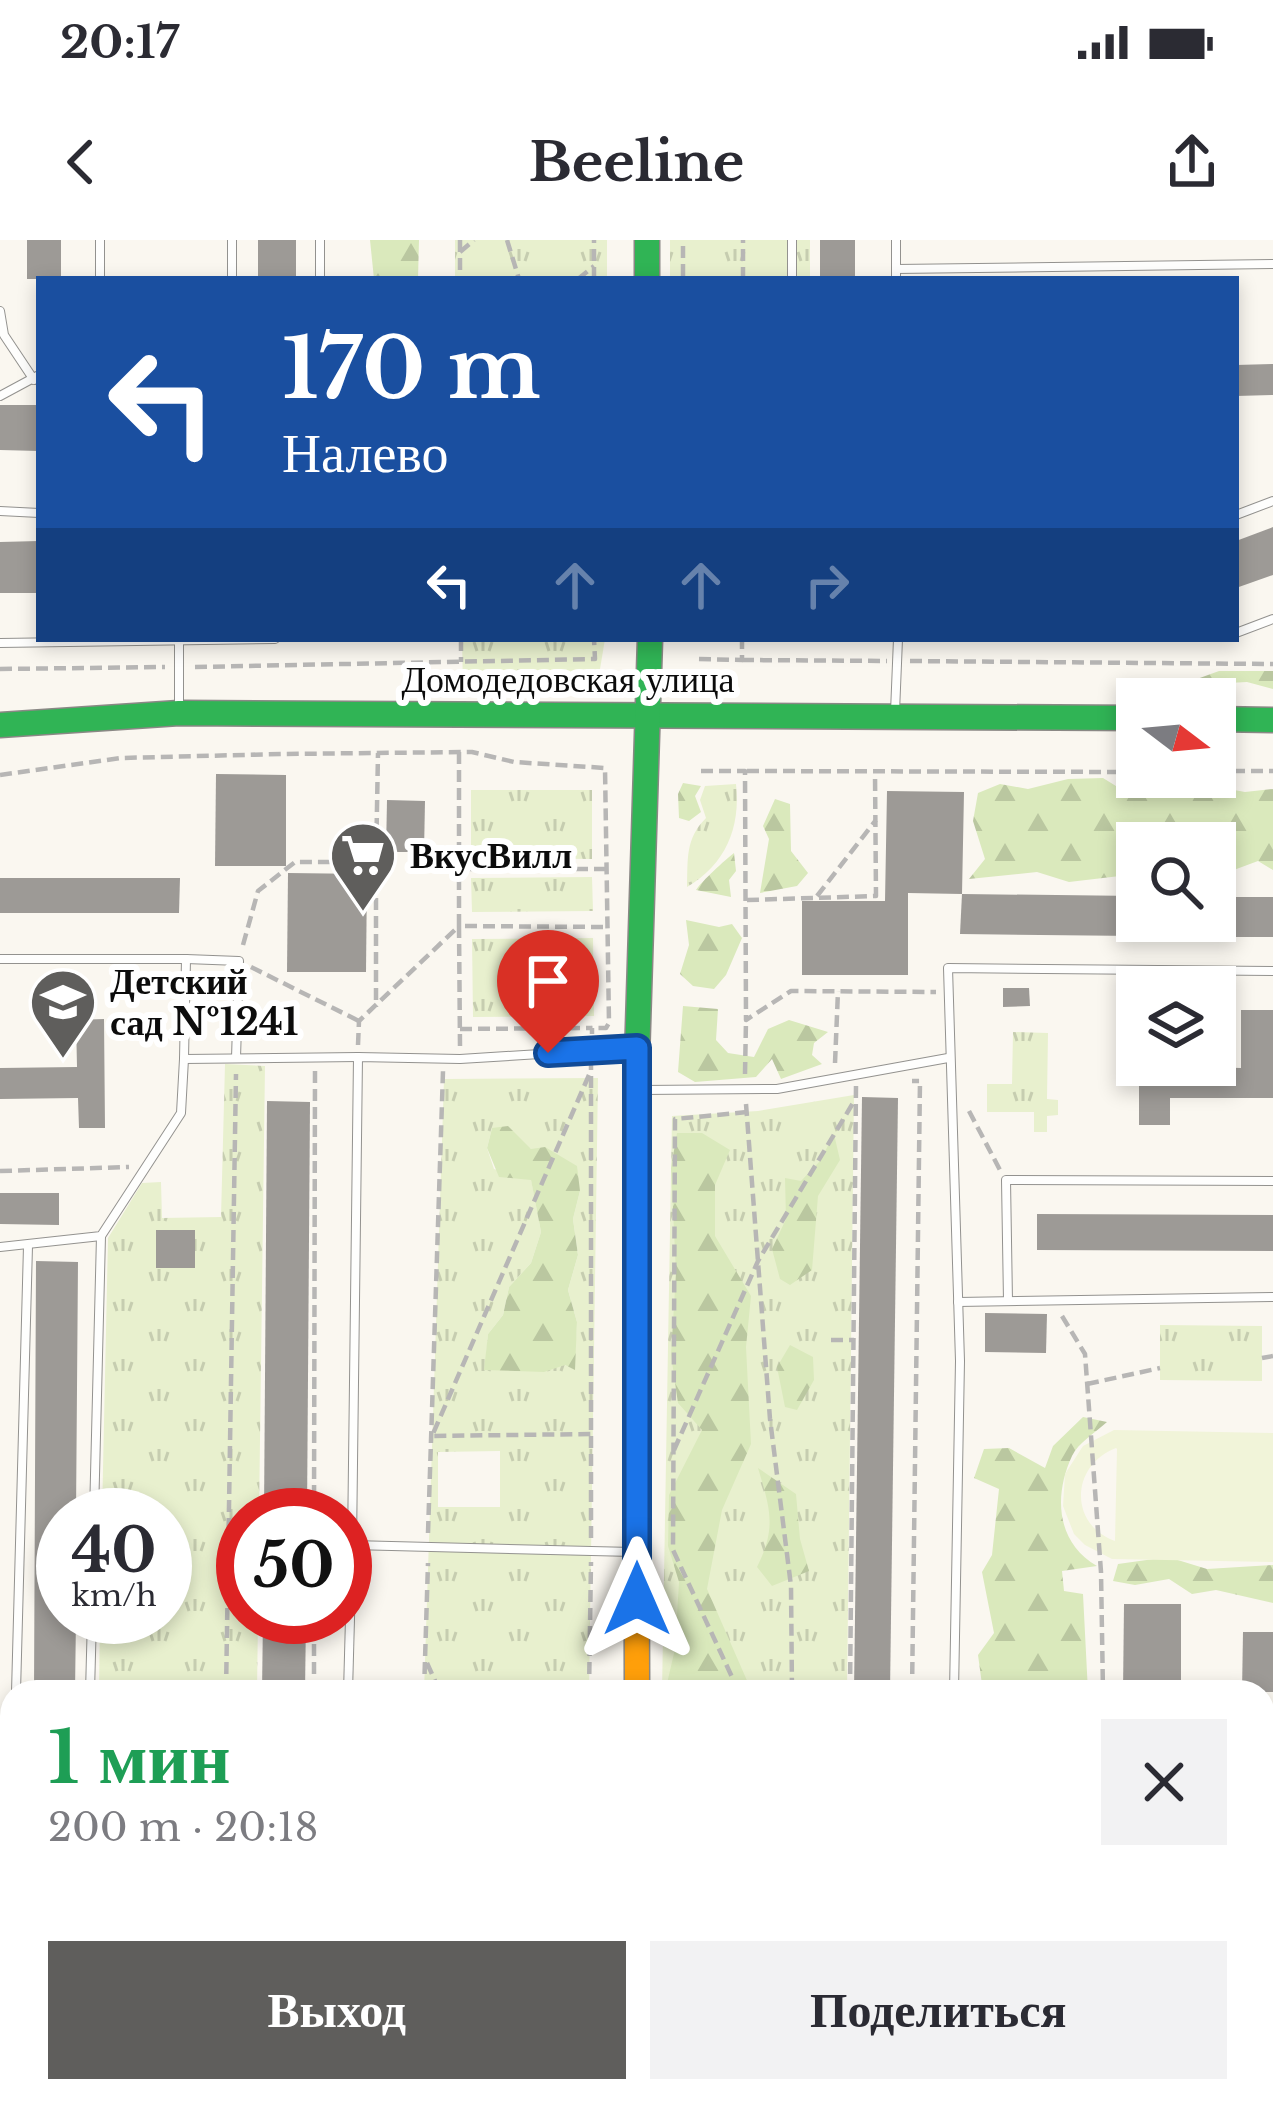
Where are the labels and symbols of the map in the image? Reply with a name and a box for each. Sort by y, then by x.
street label: Домодедовская улица [401,657,735,702]
north arrow [1116,678,1236,798]
supermarket icon: ВкусВилл [328,820,398,914]
place label: ВкусВилл [410,833,572,878]
pin [497,930,599,1053]
place label: Детский сад №1241 [110,959,299,1045]
school or university icon: Детский сад №1241 [28,967,98,1061]
speed limit sign: 50 [216,1488,372,1644]
position arrow [574,1536,700,1662]

